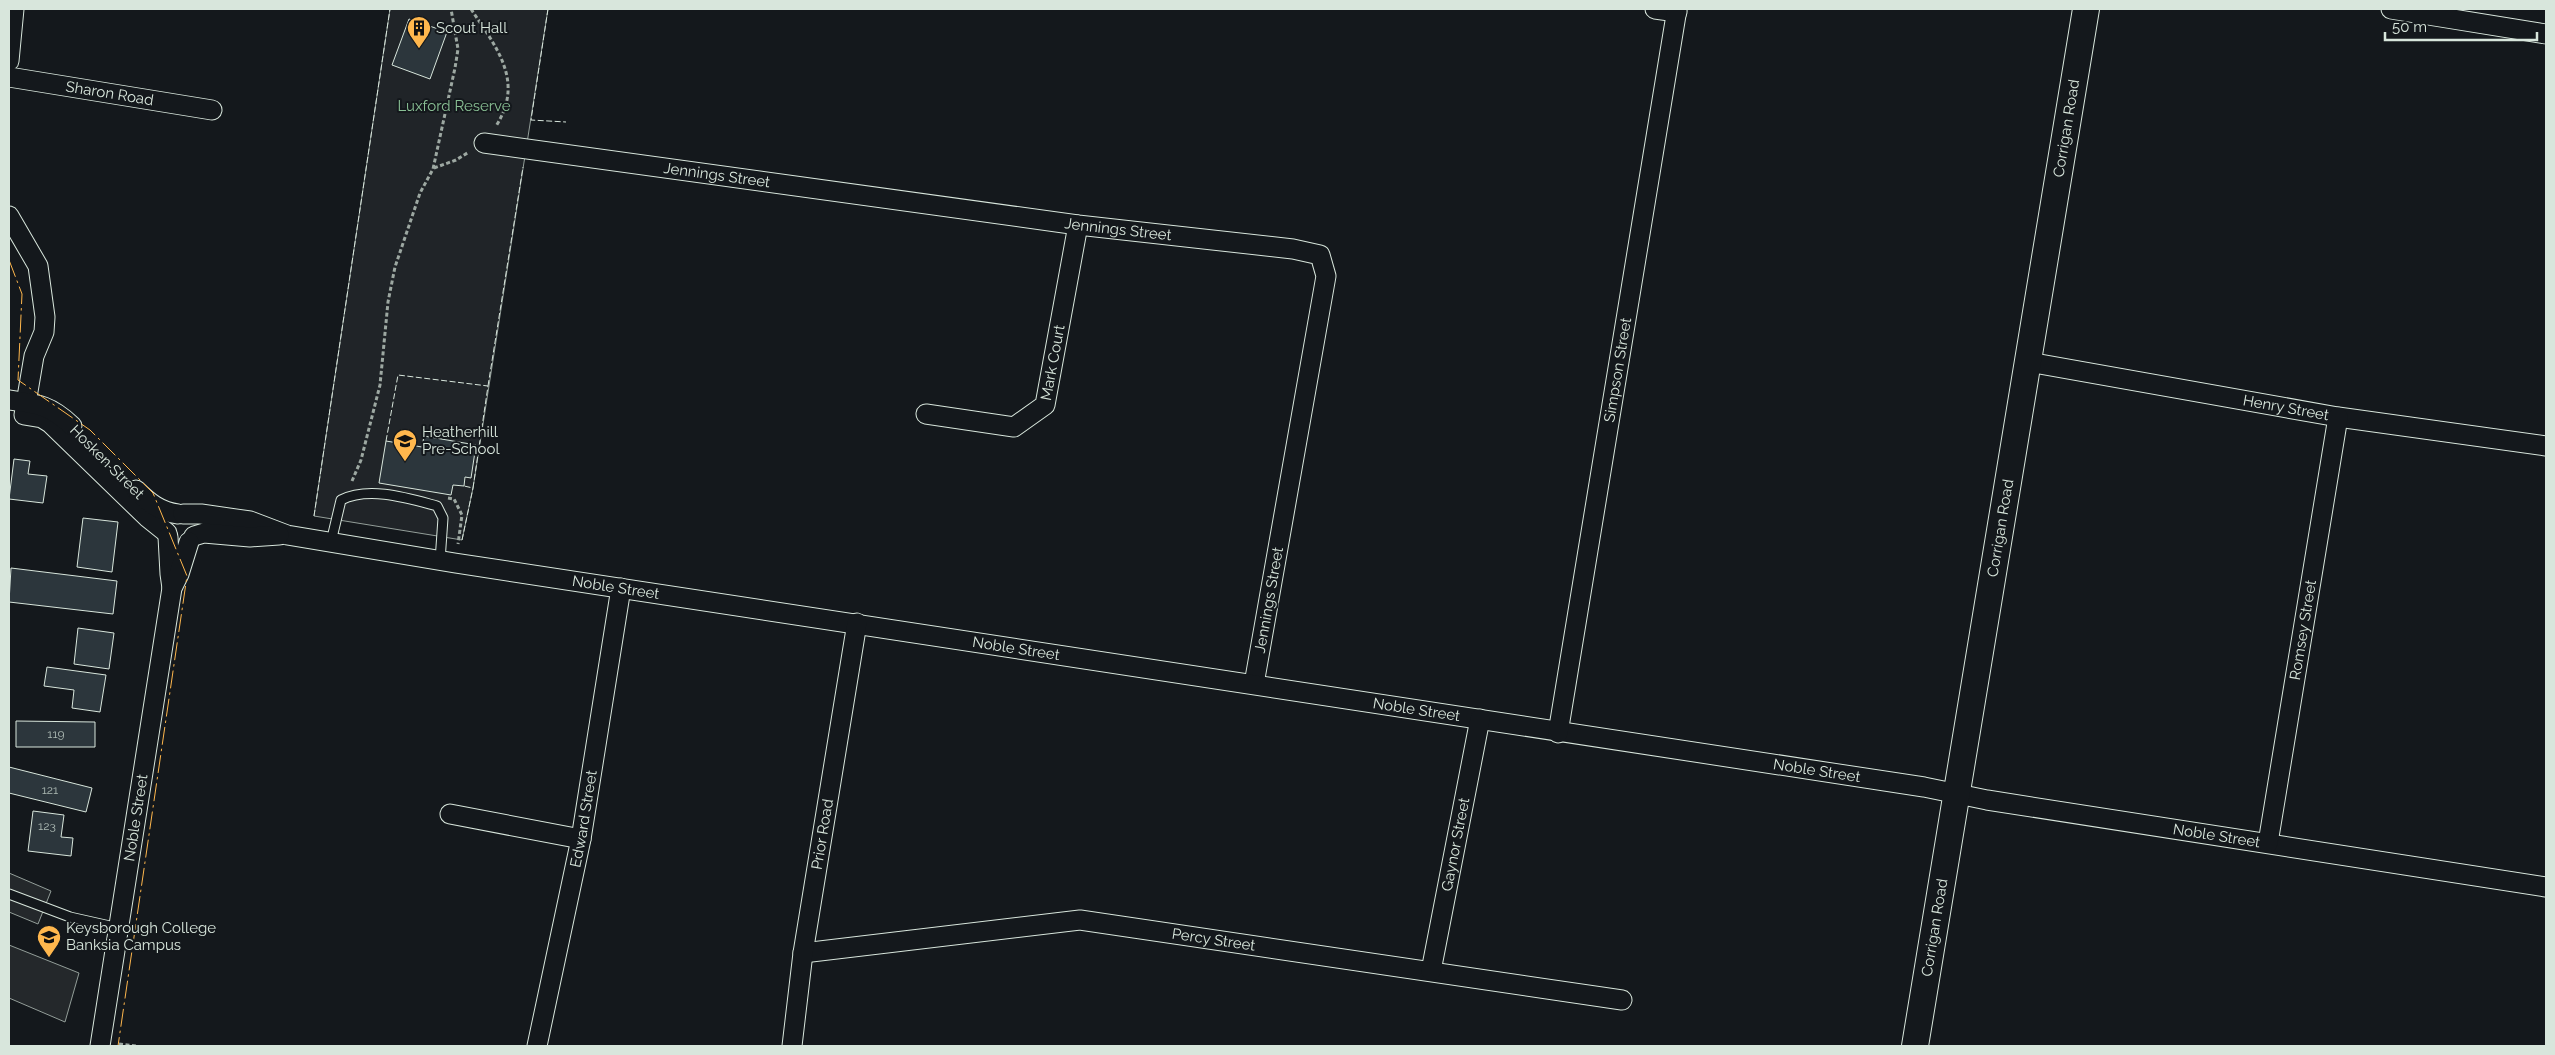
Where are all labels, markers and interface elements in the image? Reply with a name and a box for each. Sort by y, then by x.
scale bar [2385,10,2538,42]
building icon: Scout Hall [406,15,432,49]
text: 50 m [2392,18,2427,36]
place label: Scout Hall [436,19,508,37]
street label: Sharon Road [64,77,155,109]
street label: Corrigan Road [2049,78,2083,179]
park label: Luxford Reserve [397,97,511,115]
street label: Jennings Street [662,159,771,191]
street label: Jennings Street [1064,214,1173,244]
street label: Simpson Street [1600,316,1635,424]
street label: Mark Court [1037,323,1069,402]
street label: Henry Street [2242,391,2330,424]
street label: Hosken Street [66,421,148,503]
place label: Heatherhill Pre-School [422,423,500,458]
school or university icon: Heatherhill Pre-School [392,428,418,462]
street label: Corrigan Road [1983,478,2017,578]
street label: Jennings Street [1251,546,1287,654]
street label: Noble Street [571,572,661,603]
street label: Romsey Street [2286,578,2320,681]
street label: Noble Street [971,633,1061,664]
street label: Noble Street [1372,694,1461,725]
house number: 119 [47,727,65,741]
street label: Noble Street [1772,755,1862,786]
street label: Edward Street [566,769,601,869]
street label: Noble Street [120,773,152,863]
house number: 121 [42,783,58,797]
street label: Gaynor Street [1438,796,1474,893]
street label: Prior Road [808,797,837,871]
house number: 123 [38,819,56,833]
street label: Noble Street [2172,820,2261,851]
street label: Corrigan Road [1918,877,1951,978]
place label: Keysborough College Banksia Campus [66,919,216,954]
school or university icon: Keysborough College Banksia Campus [36,924,62,958]
street label: Percy Street [1171,925,1257,955]

